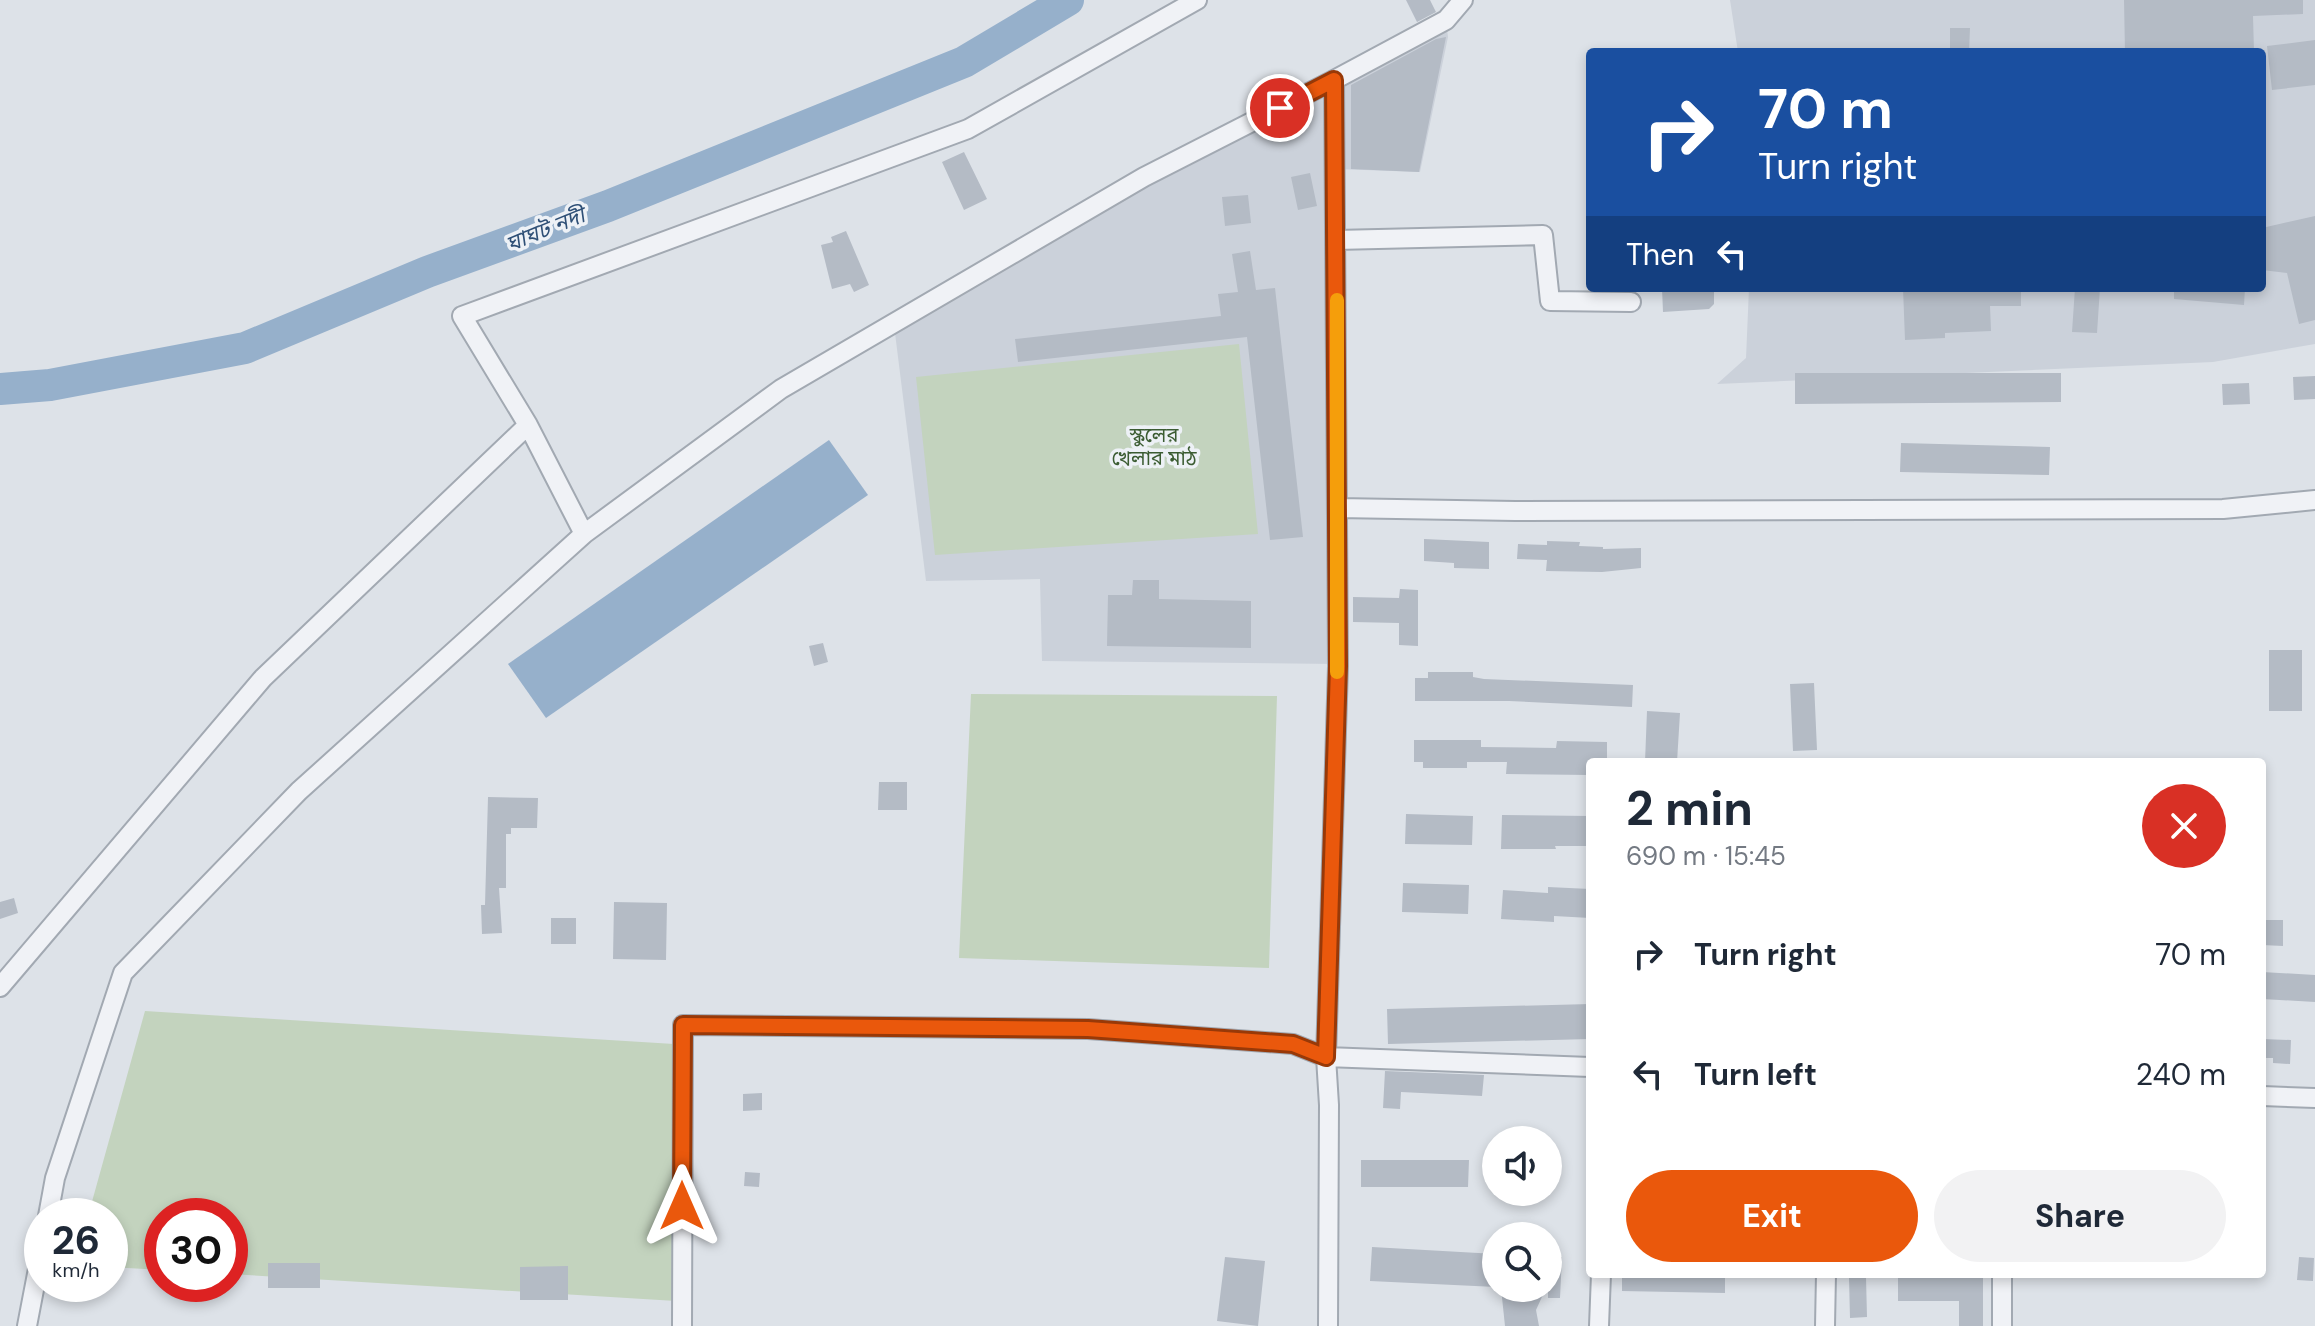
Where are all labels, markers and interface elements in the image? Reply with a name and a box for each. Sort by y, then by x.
text: 70 m [1758,72,1893,145]
pin [1246,74,1314,142]
icon: right [1626,80,1730,184]
icon: arrive [1258,86,1302,130]
text: Turn right [1758,143,1917,190]
water label: ঘাঘট নদী [501,199,593,258]
icon: left [1710,232,1754,276]
text: Then [1626,235,1694,274]
park label: স্কুলের খেলার মাঠ [1111,422,1198,471]
text: 2 min [1626,777,1753,840]
button: close [2142,784,2226,868]
text: 690 m · 15:45 [1626,839,1786,873]
icon: right [1626,932,1670,976]
text: Turn right [1694,935,1837,974]
text: 70 m [2155,935,2226,974]
icon: left [1626,1052,1670,1096]
text: Turn left [1694,1055,1817,1094]
text: 240 m [2136,1055,2226,1094]
map controls [1482,1126,1562,1302]
button: sound [1482,1126,1562,1206]
position arrow [640,1164,724,1248]
button: Exit [1626,1170,1918,1262]
button: Share [1934,1170,2226,1262]
speed limit sign: 30 [144,1198,248,1302]
text: 26 [52,1214,100,1266]
button: search [1482,1222,1562,1302]
text: km/h [52,1257,100,1283]

